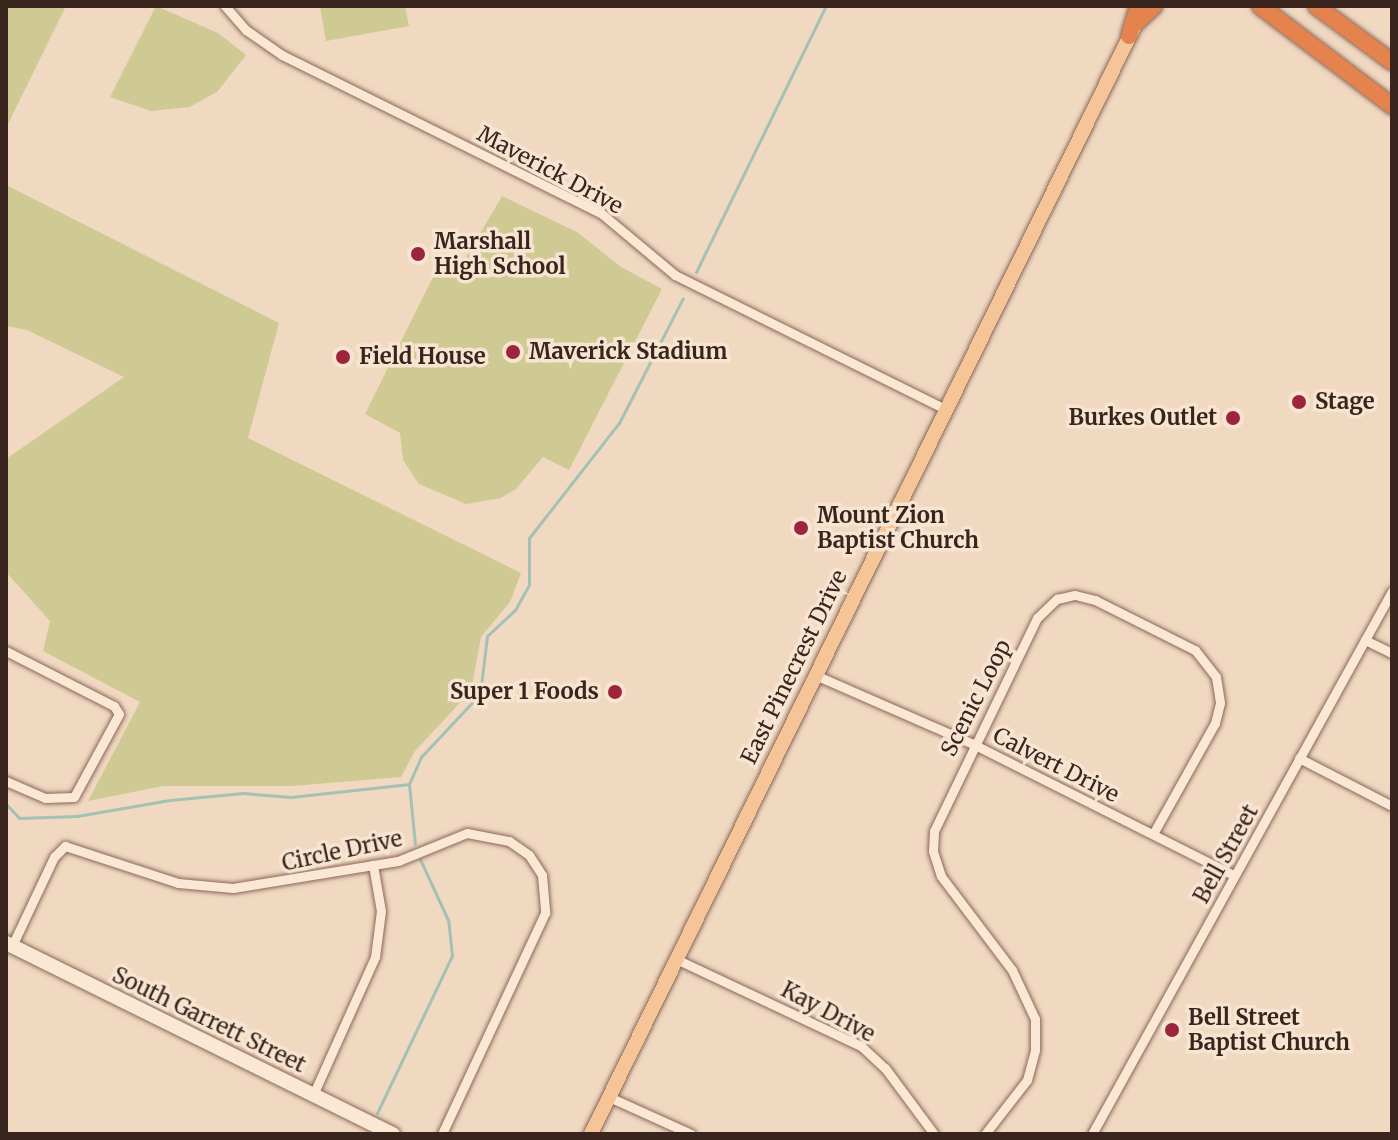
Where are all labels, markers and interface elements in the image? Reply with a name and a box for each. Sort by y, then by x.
street label: Maverick Drive [473,121,627,219]
place label: Marshall High School [434,228,566,280]
marker: Marshall High School [409,245,427,263]
place label: Maverick Stadium [529,339,727,365]
marker: Maverick Stadium [504,343,522,361]
place label: Field House [359,344,486,370]
marker: Field House [334,348,352,366]
place label: Stage [1315,389,1375,415]
marker: Stage [1290,393,1308,411]
place label: Burkes Outlet [1069,405,1217,431]
marker: Burkes Outlet [1224,409,1242,427]
place label: Mount Zion Baptist Church [817,502,979,554]
marker: Mount Zion Baptist Church [792,519,810,537]
street label: East Pinecrest Drive [736,566,852,768]
street label: Scenic Loop [935,635,1017,761]
place label: Super 1 Foods [450,679,599,705]
marker: Super 1 Foods [606,683,624,701]
street label: Calvert Drive [989,722,1123,808]
street label: Bell Street [1188,800,1264,908]
street label: Circle Drive [280,825,404,877]
street label: South Garrett Street [108,962,310,1078]
street label: Kay Drive [777,976,879,1048]
place label: Bell Street Baptist Church [1188,1004,1350,1056]
marker: Bell Street Baptist Church [1163,1021,1181,1039]

